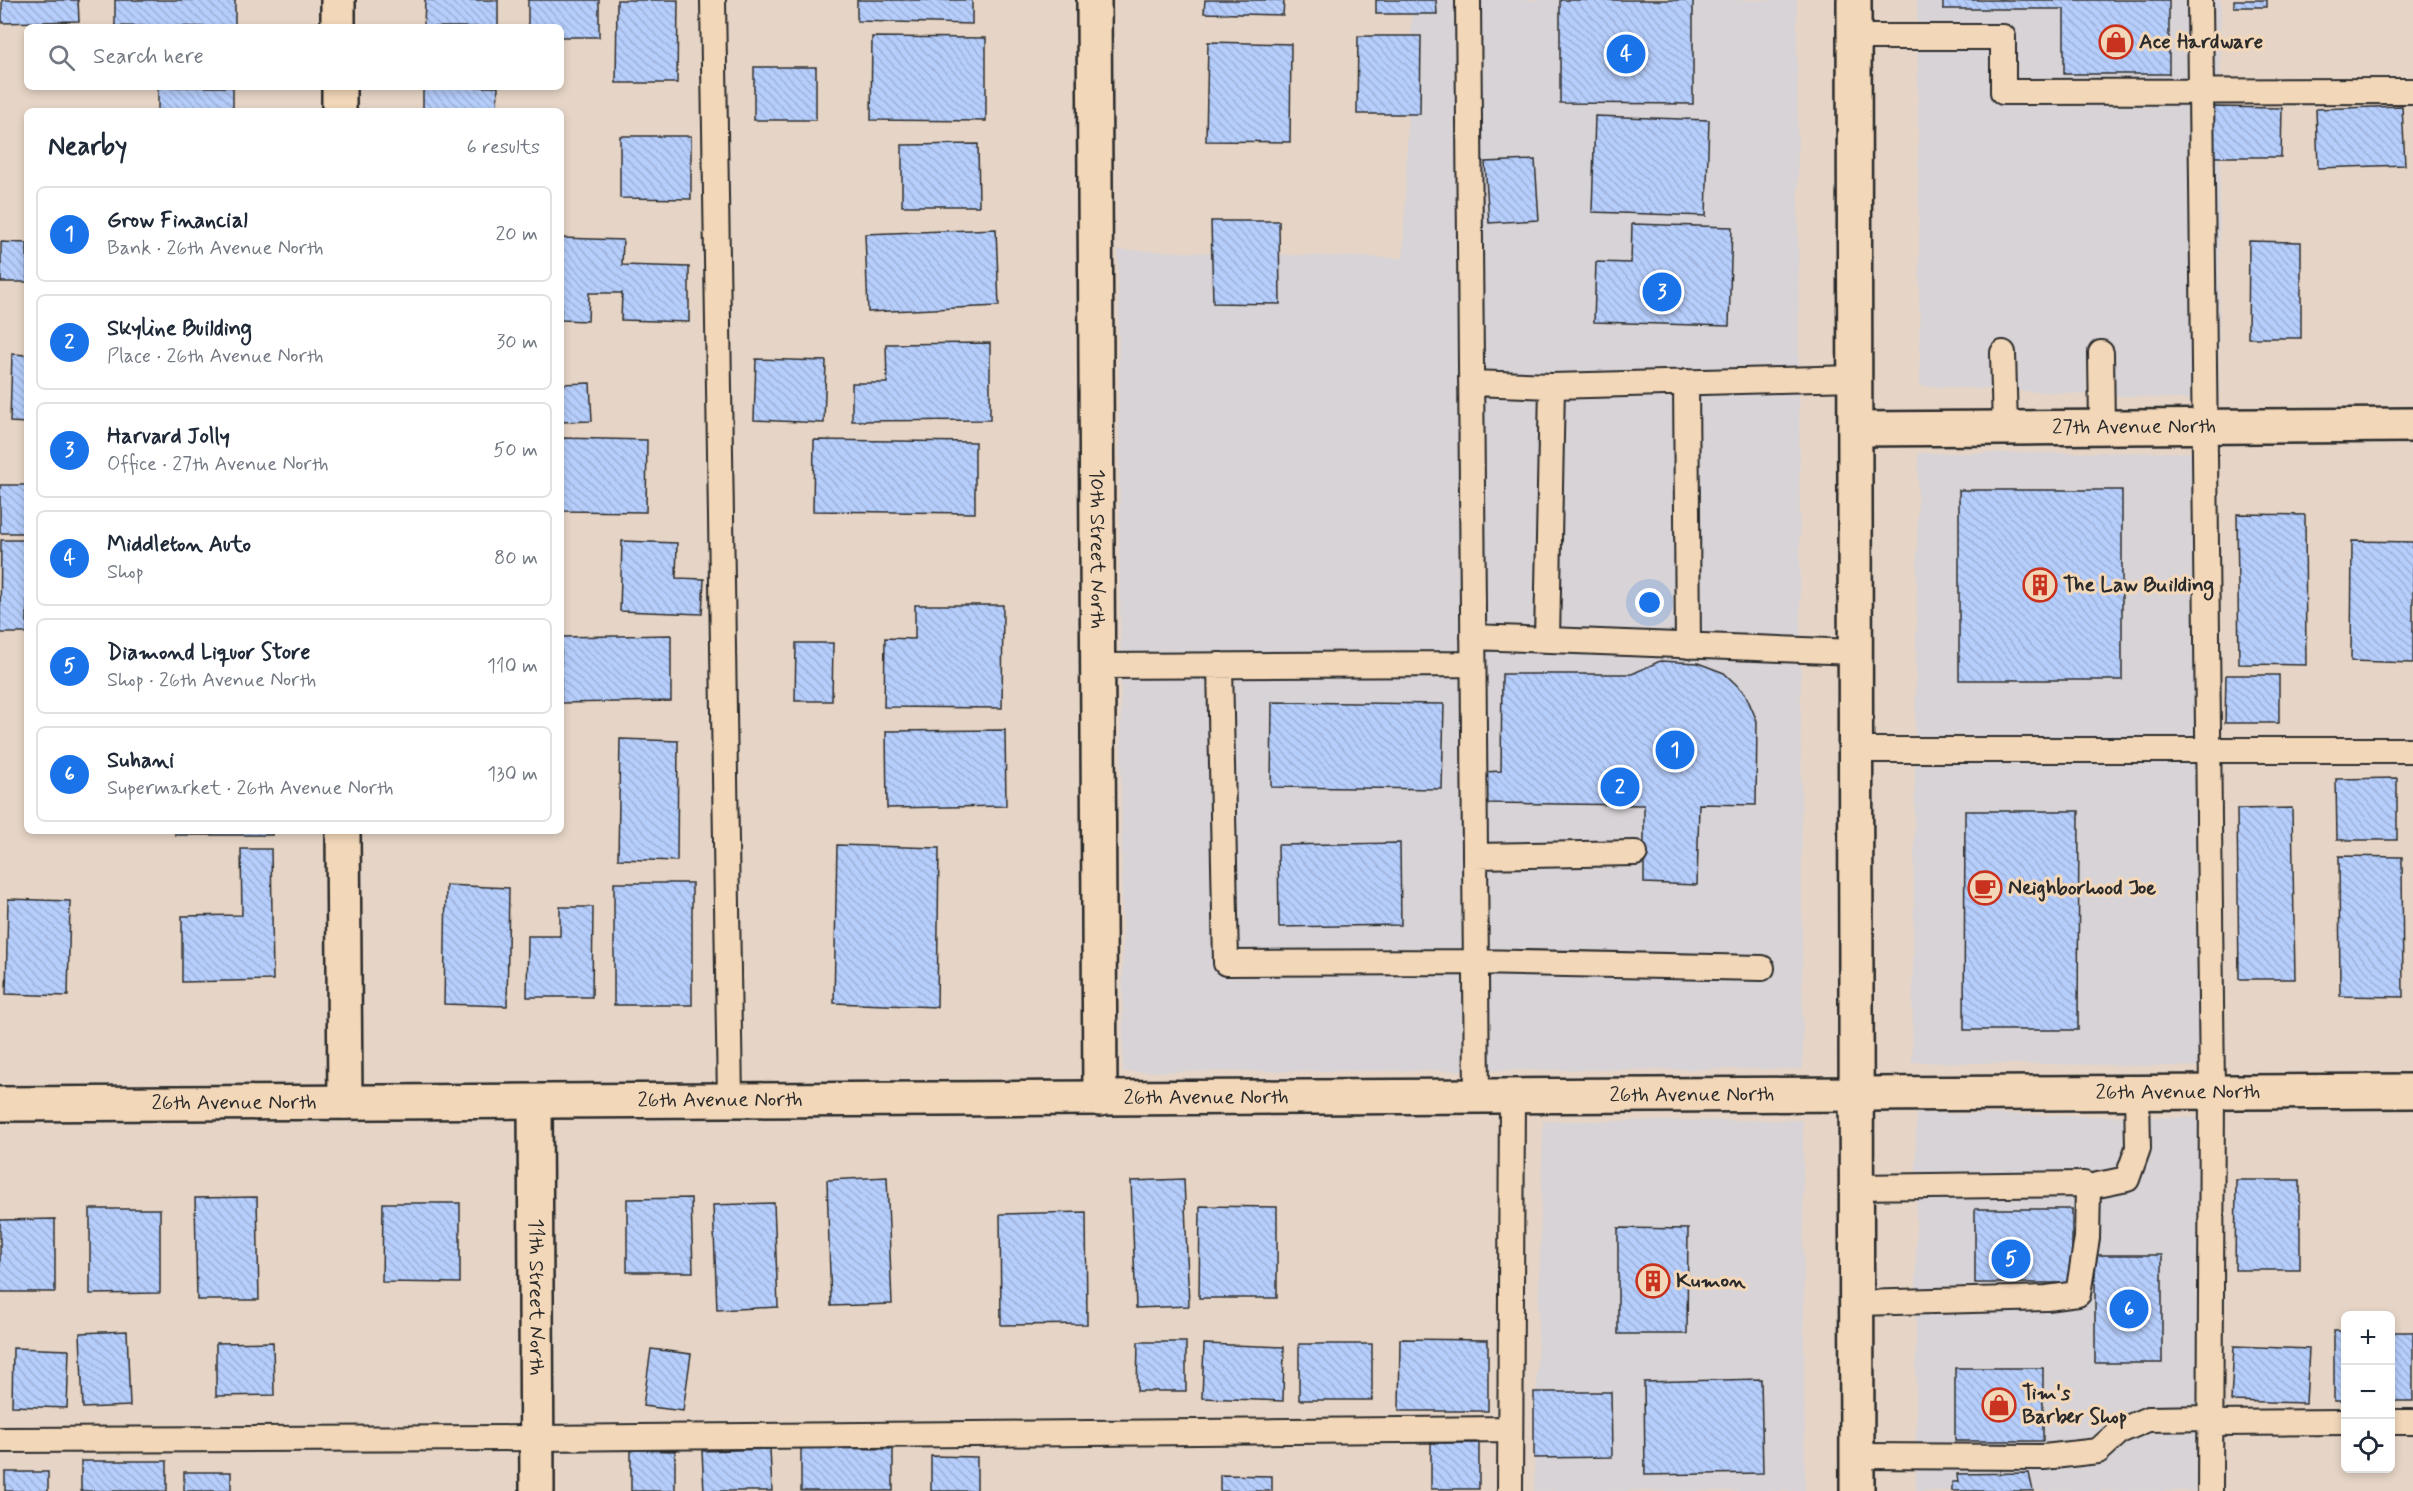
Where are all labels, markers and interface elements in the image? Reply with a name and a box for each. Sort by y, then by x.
search box [24,24,564,90]
shop icon: Ace Hardware [2098,24,2134,60]
place label: Ace Hardware [2139,28,2263,56]
pin: 4 [1606,32,1646,76]
icon: search [45,41,78,74]
text: Search here [93,43,204,71]
text: Nearby [48,130,127,164]
text: 6 results [467,134,540,161]
text: Grow Financial [107,207,248,235]
text: 1 [65,221,74,248]
text: 20 m [495,221,538,248]
text: Bank · 26th Avenue North [107,235,324,262]
pin: 3 [1642,270,1682,314]
text: Skyline Building [107,315,252,343]
text: 2 [65,329,74,356]
text: 30 m [496,329,538,356]
text: Place · 26th Avenue North [107,343,324,370]
street label: 27th Avenue North [2052,412,2216,442]
text: Harvard Jolly [107,423,230,451]
text: 3 [65,437,74,464]
text: 50 m [493,437,538,464]
text: Office · 27th Avenue North [107,451,329,478]
street label: 10th Street North [1083,469,1111,629]
text: Middleton Auto [107,531,251,559]
text: 4 [64,545,75,572]
text: 80 m [494,545,538,572]
text: Shop [107,559,144,586]
building icon: The Law Building [2022,567,2058,603]
place label: The Law Building [2063,571,2214,601]
your location [1635,588,1664,617]
text: Diamond Liquor Store [107,639,310,667]
text: 5 [64,653,76,680]
text: 110 m [487,653,538,680]
text: Shop · 26th Avenue North [107,667,316,694]
pin: 1 [1656,728,1694,772]
text: Suhani [107,747,174,775]
text: 6 [64,761,75,788]
text: 130 m [487,761,538,788]
pin: 2 [1600,764,1640,810]
text: Supermarket · 26th Avenue North [107,775,394,802]
cafe icon: Neighborhood Joe [1967,870,2003,906]
place label: Neighborhood Joe [2008,874,2156,902]
street label: 26th Avenue North [2095,1078,2261,1107]
street label: 26th Avenue North [1609,1080,1775,1109]
street label: 26th Avenue North [1123,1083,1289,1112]
street label: 26th Avenue North [637,1086,803,1115]
street label: 26th Avenue North [151,1088,317,1117]
street label: 11th Street North [522,1218,550,1376]
pin: 5 [1992,1236,2030,1282]
building icon: Kumon [1635,1263,1671,1299]
place label: Kumon [1676,1267,1746,1295]
pin: 6 [2110,1286,2148,1332]
map controls [2341,1311,2395,1473]
button: + [2341,1311,2395,1365]
button: − [2341,1365,2395,1419]
place label: Tim's Barber Shop [2022,1379,2127,1431]
shop icon: Tim's Barber Shop [1981,1387,2017,1423]
button: locate [2341,1419,2395,1473]

